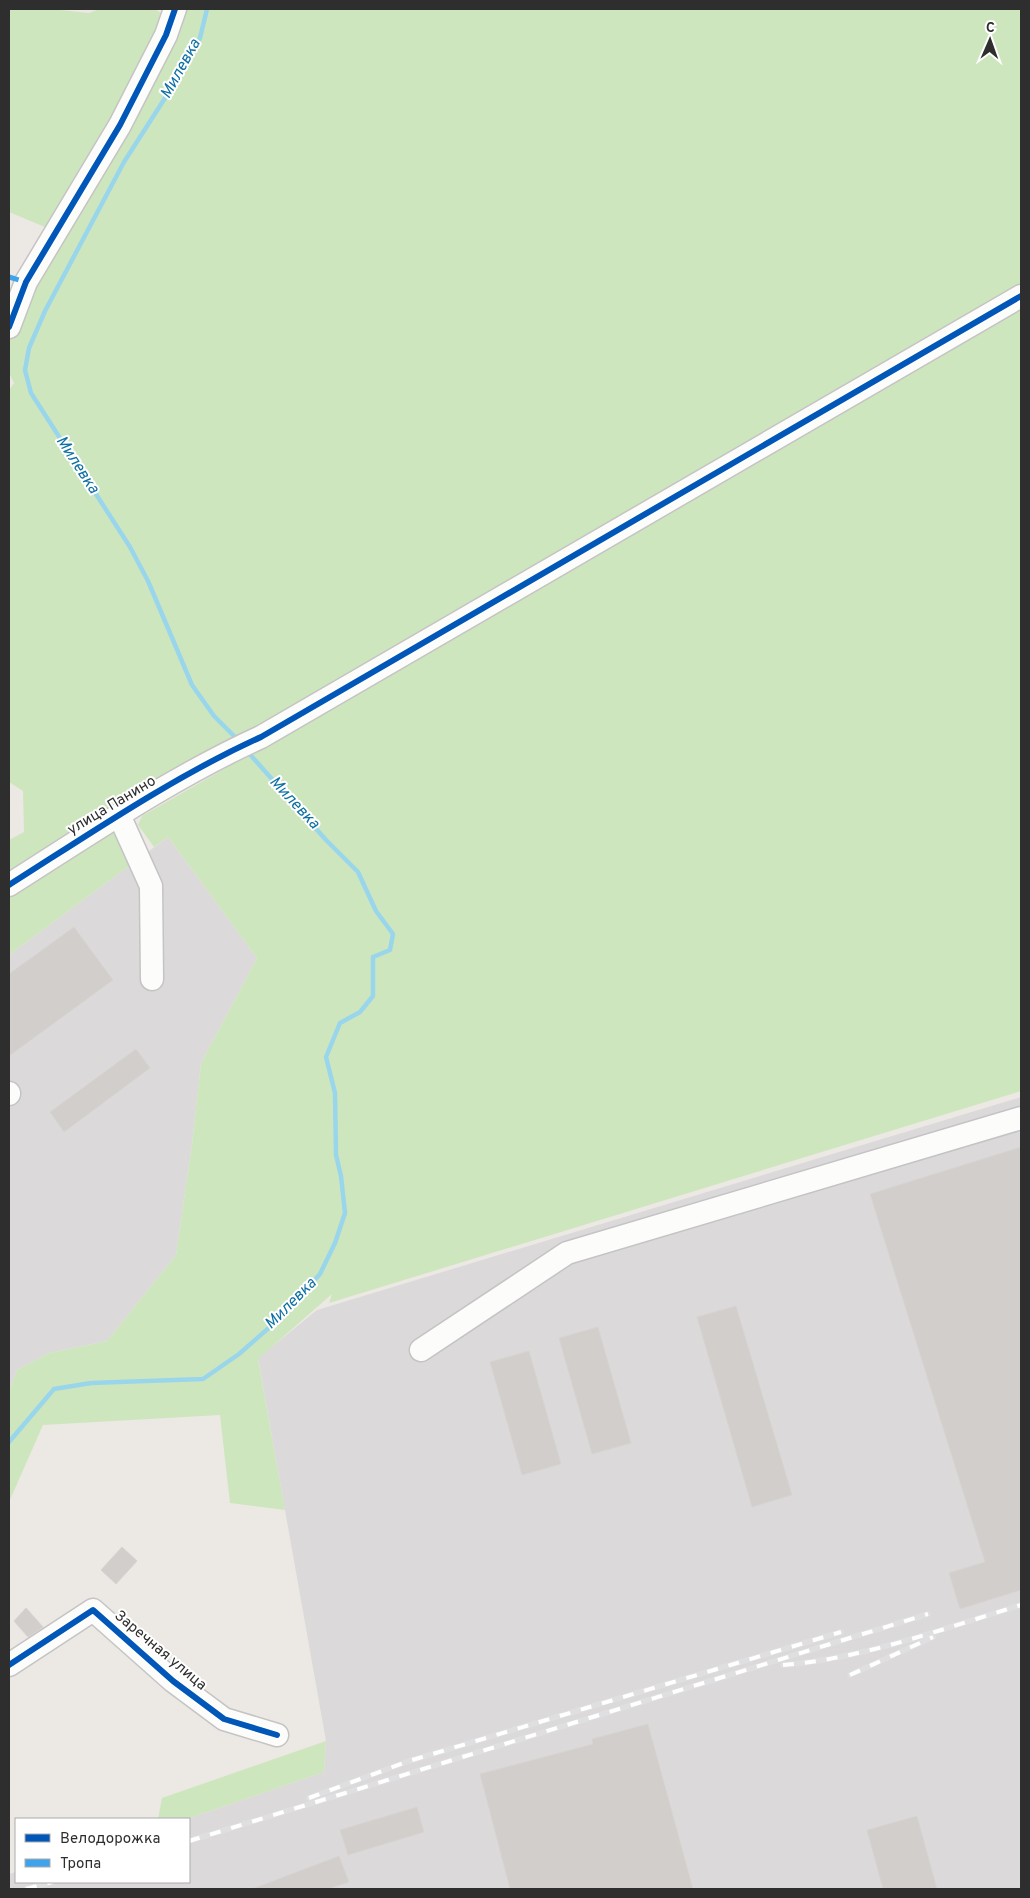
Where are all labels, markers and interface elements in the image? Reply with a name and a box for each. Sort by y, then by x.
north arrow [965,15,1015,65]
text: С [986,20,995,37]
water label: Милевка [156,35,206,102]
water label: Милевка [51,432,104,498]
street label: улица Панино [64,772,160,840]
water label: Милевка [264,772,324,834]
water label: Милевка [261,1273,322,1334]
street label: Заречная улица [110,1607,210,1695]
legend [15,1818,190,1883]
text: Велодорожка [60,1830,160,1849]
text: Тропа [60,1855,101,1874]

